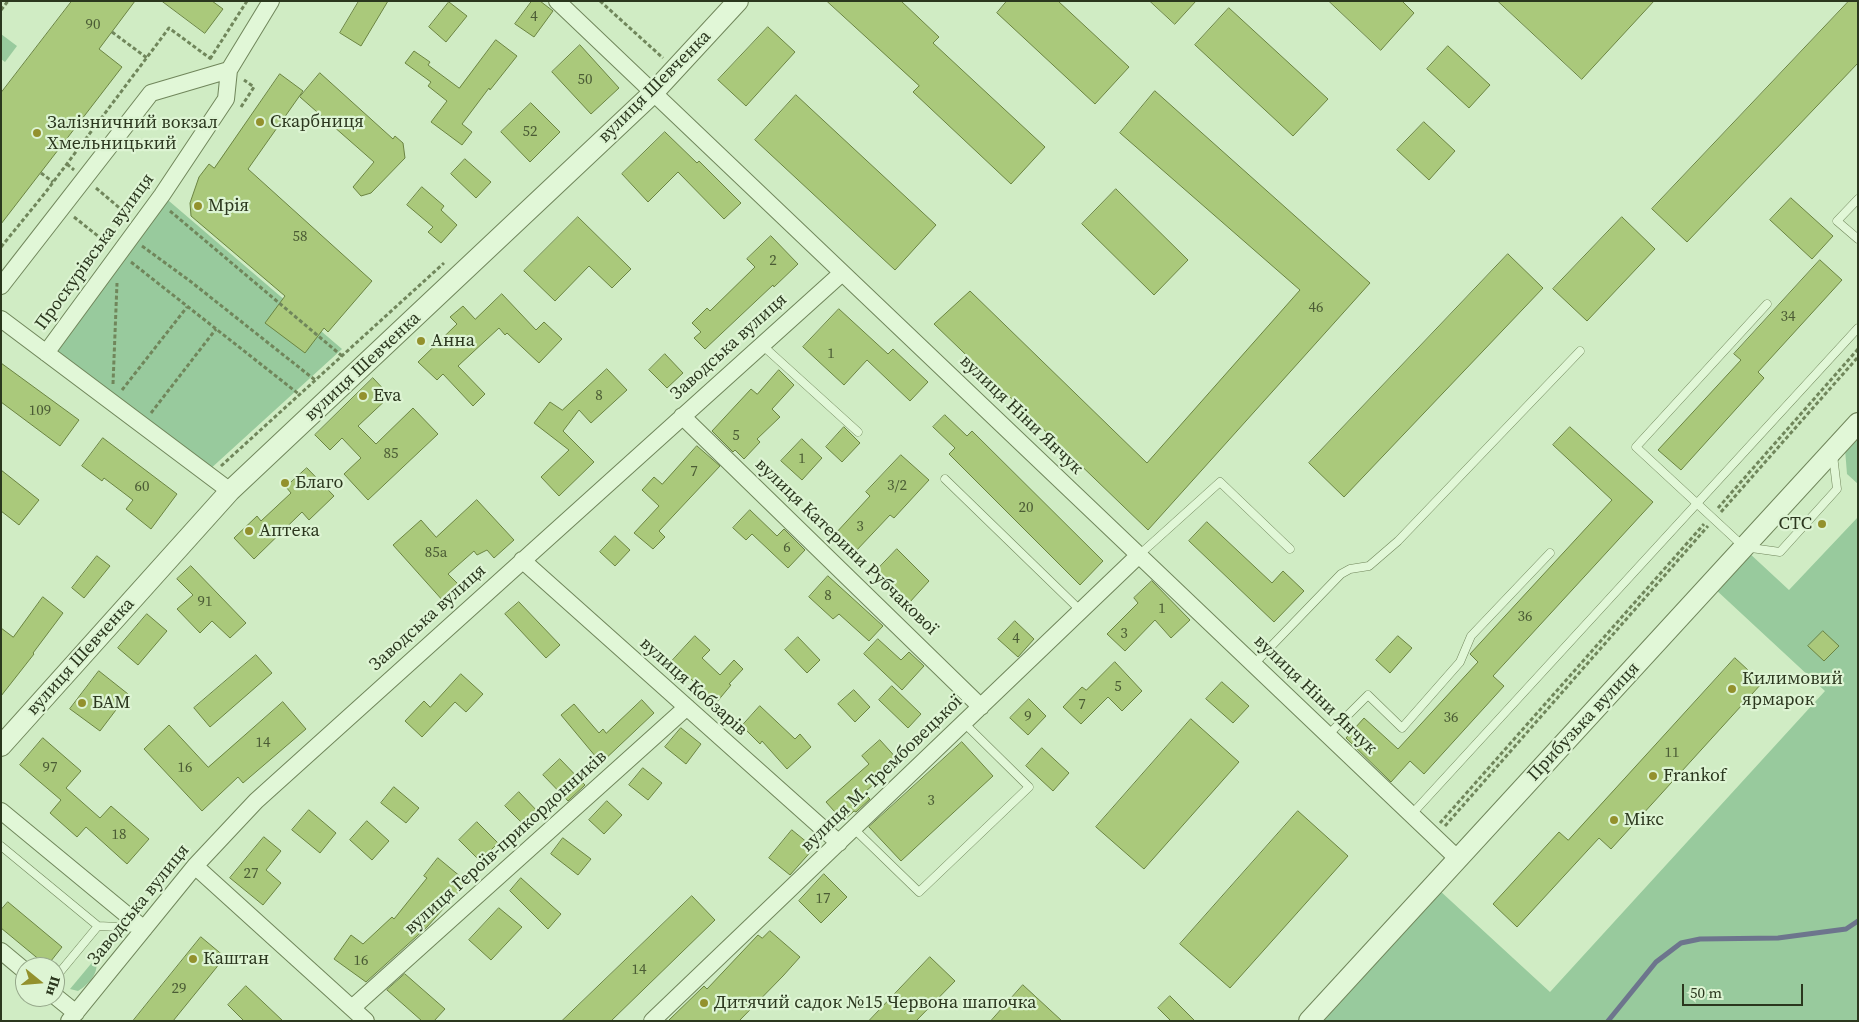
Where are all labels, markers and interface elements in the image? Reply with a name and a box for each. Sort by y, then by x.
house number: 4 [530,8,538,26]
house number: 90 [86,16,100,34]
street label: вулиця Шевченка [594,26,716,148]
house number: 50 [578,71,592,89]
place label: Скарбниця [270,111,364,133]
place label: Залізничний вокзал Хмельницький [47,112,218,154]
marker: Скарбниця [254,116,266,128]
house number: 52 [523,123,537,141]
marker: Залізничний вокзал Хмельницький [31,127,43,139]
street label: Проскурівська вулиця [31,170,159,334]
place label: Мрія [208,195,249,217]
marker: Мрія [192,200,204,212]
house number: 58 [293,228,307,246]
house number: 2 [769,252,777,270]
street label: Заводська вулиця [666,289,792,405]
house number: 46 [1309,299,1323,317]
street label: вулиця Шевченка [301,308,425,426]
house number: 34 [1781,308,1795,326]
place label: Анна [431,330,475,352]
marker: Анна [415,335,427,347]
house number: 1 [827,345,835,363]
street label: вулиця Ніни Янчук [955,351,1087,479]
place label: Eva [373,385,401,407]
house number: 8 [595,387,603,405]
marker: Eva [357,390,369,402]
house number: 109 [29,402,51,420]
house number: 5 [732,427,740,445]
house number: 85 [384,445,398,463]
house number: 1 [798,450,806,468]
street label: вулиця Катерини Рубчакової [750,454,942,640]
house number: 7 [690,463,698,481]
place label: Благо [295,472,343,494]
marker: Благо [279,477,291,489]
house number: 3/2 [887,477,907,495]
house number: 60 [135,478,149,496]
house number: 20 [1019,499,1033,517]
place label: СТС [1779,513,1812,535]
house number: 3 [856,518,864,536]
marker: СТС [1816,518,1828,530]
place label: Аптека [259,520,320,542]
marker: Аптека [243,525,255,537]
house number: 6 [783,539,791,557]
house number: 85а [425,544,447,562]
street label: Заводська вулиця [365,560,491,676]
house number: 8 [824,587,832,605]
house number: 91 [198,593,212,611]
street label: вулиця Шевченка [23,594,139,720]
house number: 1 [1158,600,1166,618]
house number: 36 [1518,608,1532,626]
house number: 3 [1120,625,1128,643]
house number: 4 [1012,630,1020,648]
street label: вулиця Ніни Янчук [1249,631,1381,759]
street label: вулиця Кобзарів [635,633,751,741]
street label: Прибузька вулиця [1523,658,1645,786]
place label: Килимовий ярмарок [1742,668,1843,711]
house number: 5 [1114,678,1122,696]
marker: Килимовий ярмарок [1726,683,1738,695]
street label: вулиця М. Трембовецької [797,691,967,857]
place label: БАМ [92,692,131,714]
house number: 7 [1078,696,1086,714]
marker: БАМ [76,697,88,709]
house number: 9 [1024,708,1032,726]
house number: 36 [1444,709,1458,727]
house number: 14 [256,734,270,752]
house number: 11 [1665,744,1679,762]
street label: вулиця Героїв-прикордонників [400,746,612,940]
house number: 97 [43,759,57,777]
house number: 16 [178,759,192,777]
place label: Frankof [1663,765,1726,787]
marker: Frankof [1647,770,1659,782]
house number: 3 [927,792,935,810]
place label: Мікс [1624,809,1664,831]
marker: Мікс [1608,814,1620,826]
house number: 18 [112,826,126,844]
street label: Заводська вулиця [84,840,194,970]
house number: 27 [244,865,258,883]
house number: 17 [816,890,830,908]
place label: Каштан [203,948,269,970]
house number: 16 [354,952,368,970]
marker: Каштан [187,953,199,965]
north arrow [15,957,65,1007]
house number: 14 [632,961,646,979]
text: Пн [41,974,66,998]
scale bar [1684,974,1805,1006]
house number: 29 [172,980,186,998]
text: 50 m [1690,982,1722,1003]
place label: Дитячий садок №15 Червона шапочка [714,992,1036,1014]
marker: Дитячий садок №15 Червона шапочка [698,997,710,1009]

